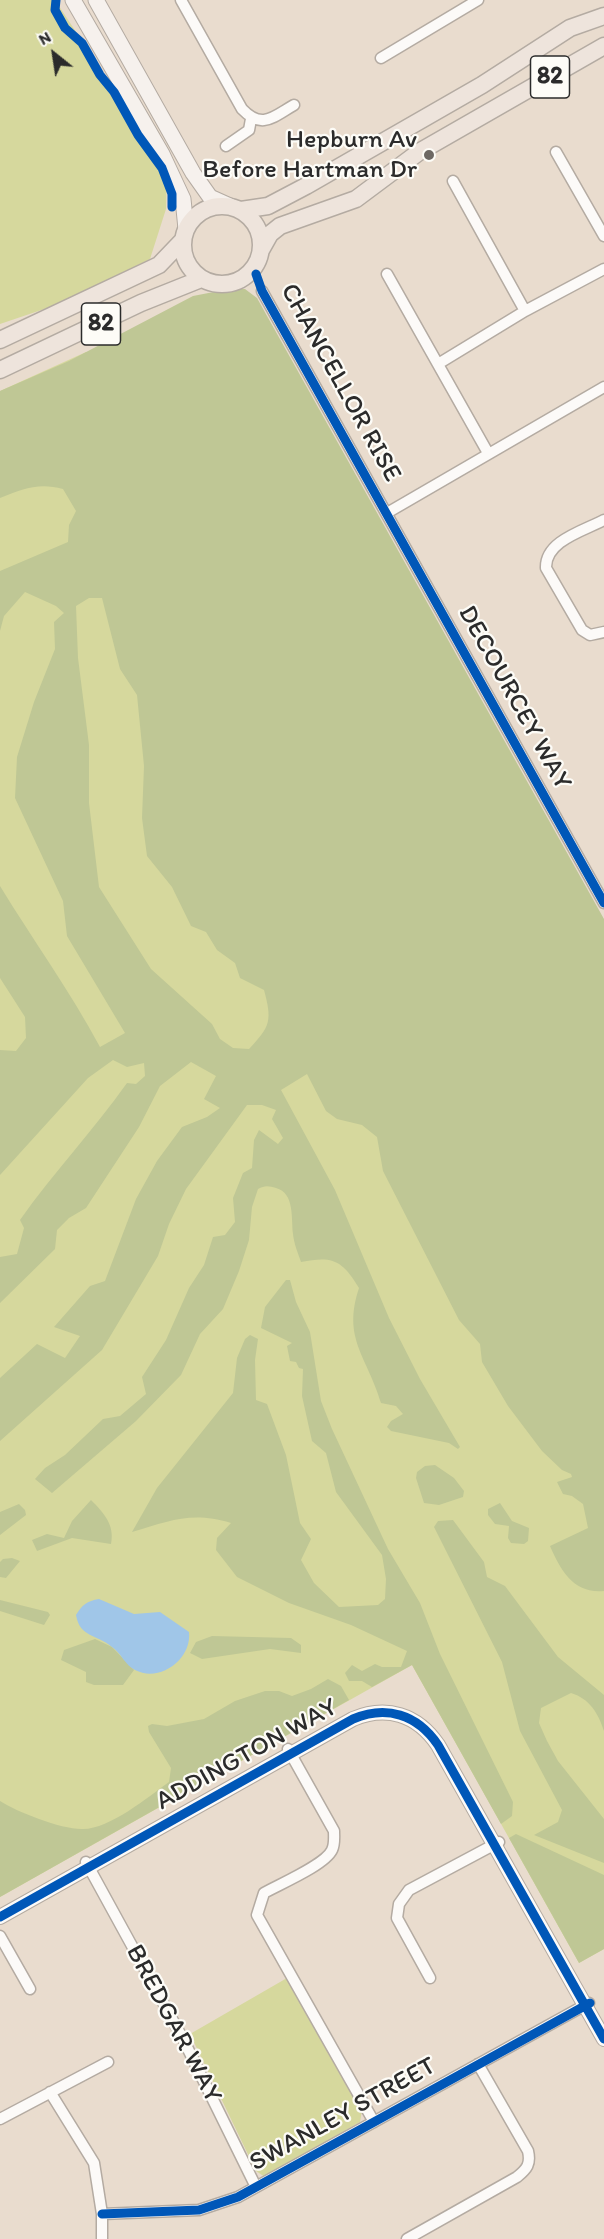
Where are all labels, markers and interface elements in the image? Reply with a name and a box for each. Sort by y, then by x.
north arrow [24,24,84,84]
text: N [35,27,54,49]
road number: 82 [530,56,570,98]
place label: Hepburn Av Before Hartman Dr [202,124,417,186]
marker: Hepburn Av Before Hartman Dr [422,148,436,162]
street label: CHANCELLOR RISE [273,279,407,487]
road number: 82 [82,303,120,345]
street label: DECOURCEY WAY [451,601,577,795]
street label: ADDINGTON WAY [151,1692,343,1818]
street label: BREDGAR WAY [118,1940,228,2108]
street label: SWANLEY STREET [244,2051,442,2179]

